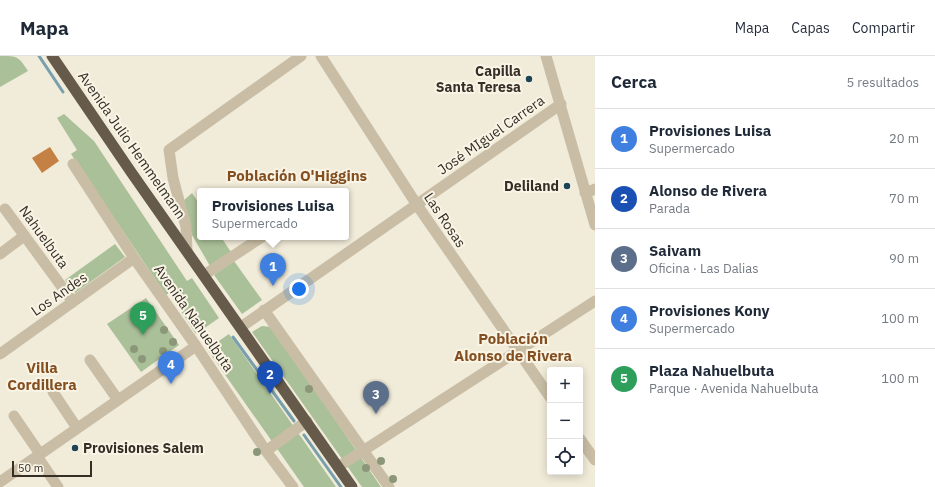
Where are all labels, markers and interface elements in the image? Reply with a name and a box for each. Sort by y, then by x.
text: Mapa [20,16,69,40]
text: Mapa [735,19,769,37]
text: Capas [791,19,830,37]
text: Compartir [852,19,915,37]
place label: Capilla Santa Teresa [436,62,521,96]
street label: Avenida Julio Hemmelmann [74,68,190,222]
text: Cerca [611,71,657,93]
marker: Capilla Santa Teresa [524,74,534,84]
text: 5 resultados [846,74,919,91]
street label: José MIguel Carrera [434,91,548,179]
text: Provisiones Luisa [649,121,771,140]
text: 1 [620,130,628,147]
text: 20 m [889,130,919,147]
text: Supermercado [649,140,735,157]
district label: Población O'Higgins [227,166,368,185]
place label: Deliland [504,177,559,195]
marker: Deliland [562,181,572,191]
text: Alonso de Rivera [649,181,767,200]
popup [197,188,349,240]
street label: Las Rosas [420,189,470,251]
text: 2 [620,190,628,207]
text: 70 m [889,190,919,207]
text: Provisiones Luisa [212,196,334,215]
text: Parada [649,200,690,217]
street label: Nahuelbuta [15,202,73,272]
text: Supermercado [212,215,298,232]
text: Saivam [649,241,701,260]
text: 3 [620,250,628,267]
text: 90 m [889,250,919,267]
pin: 1 [260,253,286,286]
text: Oficina · Las Dalias [649,260,759,277]
street label: Avenida Nahuelbuta [150,261,238,375]
street label: Los Andes [27,268,91,320]
your location [289,279,309,299]
text: Provisiones Kony [649,301,770,320]
pin: 5 [130,302,156,335]
text: 4 [620,310,628,327]
text: 100 m [881,310,919,327]
text: Supermercado [649,320,735,337]
district label: Población Alonso de Rivera [454,329,572,365]
pin: 4 [158,351,184,384]
district label: Villa Cordillera [7,358,77,394]
pin: 2 [257,361,283,394]
text: Plaza Nahuelbuta [649,361,774,380]
map controls [547,367,583,475]
button: + [547,367,583,403]
text: 5 [620,370,628,387]
text: 100 m [881,370,919,387]
text: Parque · Avenida Nahuelbuta [649,380,819,397]
pin: 3 [363,381,389,414]
button: − [547,403,583,439]
place label: Provisiones Salem [83,439,204,457]
button: locate [547,439,583,475]
marker: Provisiones Salem [70,443,80,453]
scale bar [12,459,92,478]
text: 50 m [18,461,43,475]

